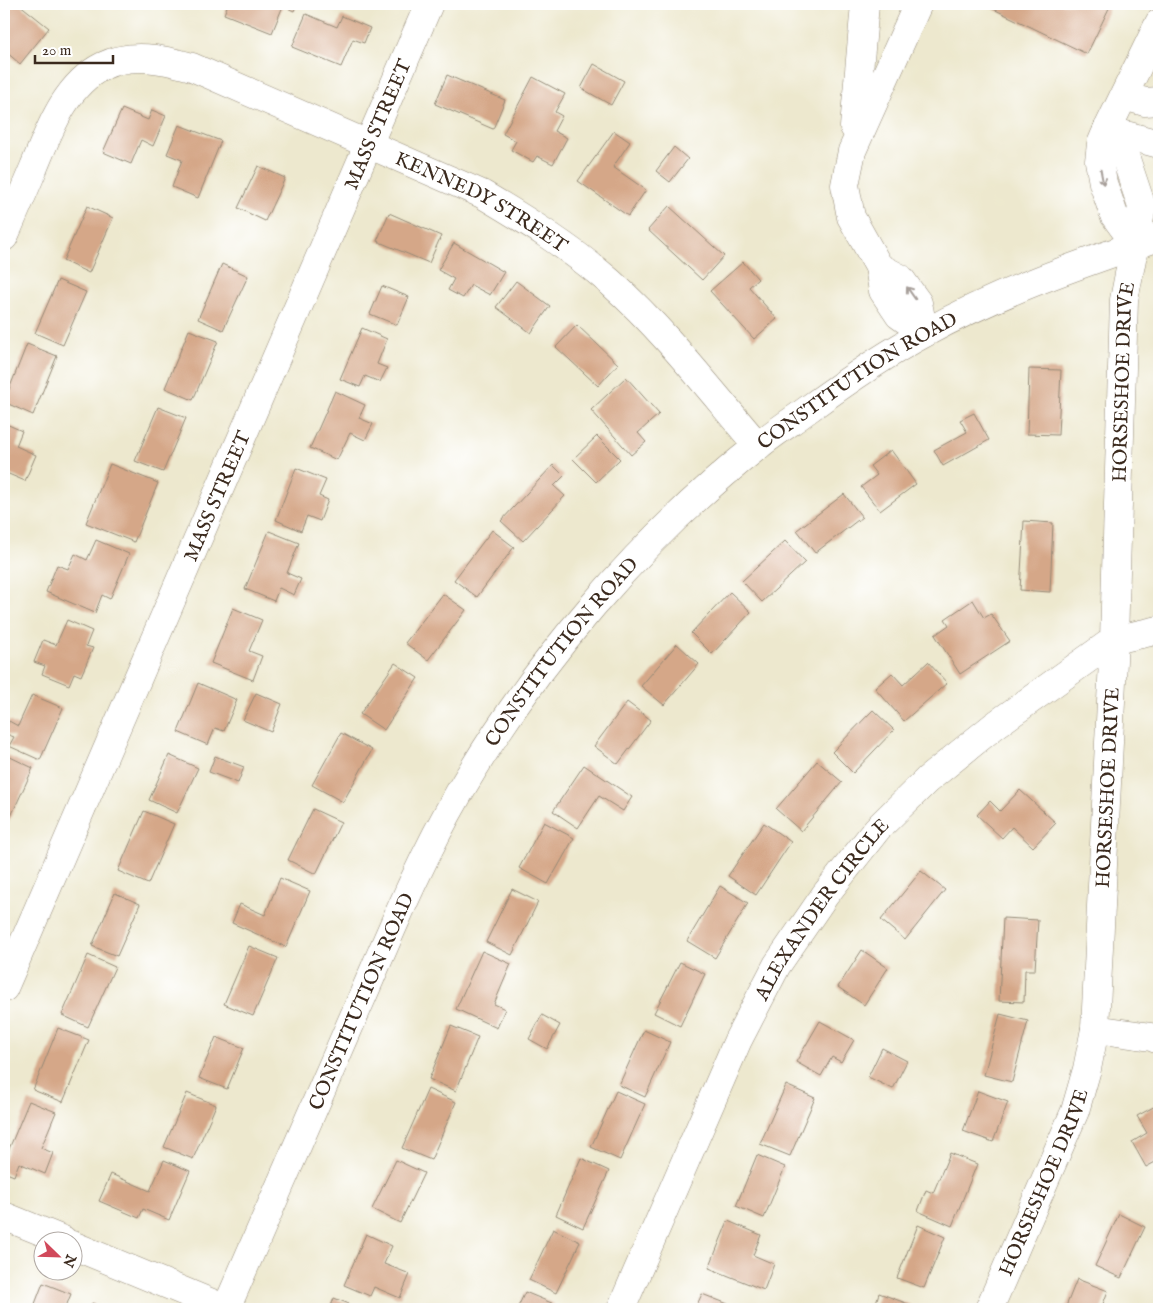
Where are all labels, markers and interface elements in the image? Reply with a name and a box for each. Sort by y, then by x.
scale bar [35,32,112,64]
text: 20 m [42,41,72,60]
street label: MASS STREET [339,55,418,194]
street label: KENNEDY STREET [391,147,572,259]
one-way arrow [1098,169,1107,185]
street label: HORSESHOE DRIVE [1108,280,1141,483]
one-way arrow [906,286,916,300]
street label: CONSTITUTION ROAD [753,307,962,456]
street label: MASS STREET [179,427,257,566]
street label: CONSTITUTION ROAD [480,553,644,752]
street label: HORSESHOE DRIVE [1091,687,1126,889]
street label: ALEXANDER CIRCLE [749,813,895,1006]
street label: CONSTITUTION ROAD [304,889,420,1114]
street label: HORSESHOE DRIVE [994,1086,1095,1280]
north arrow [32,1230,82,1280]
text: N [58,1251,80,1270]

